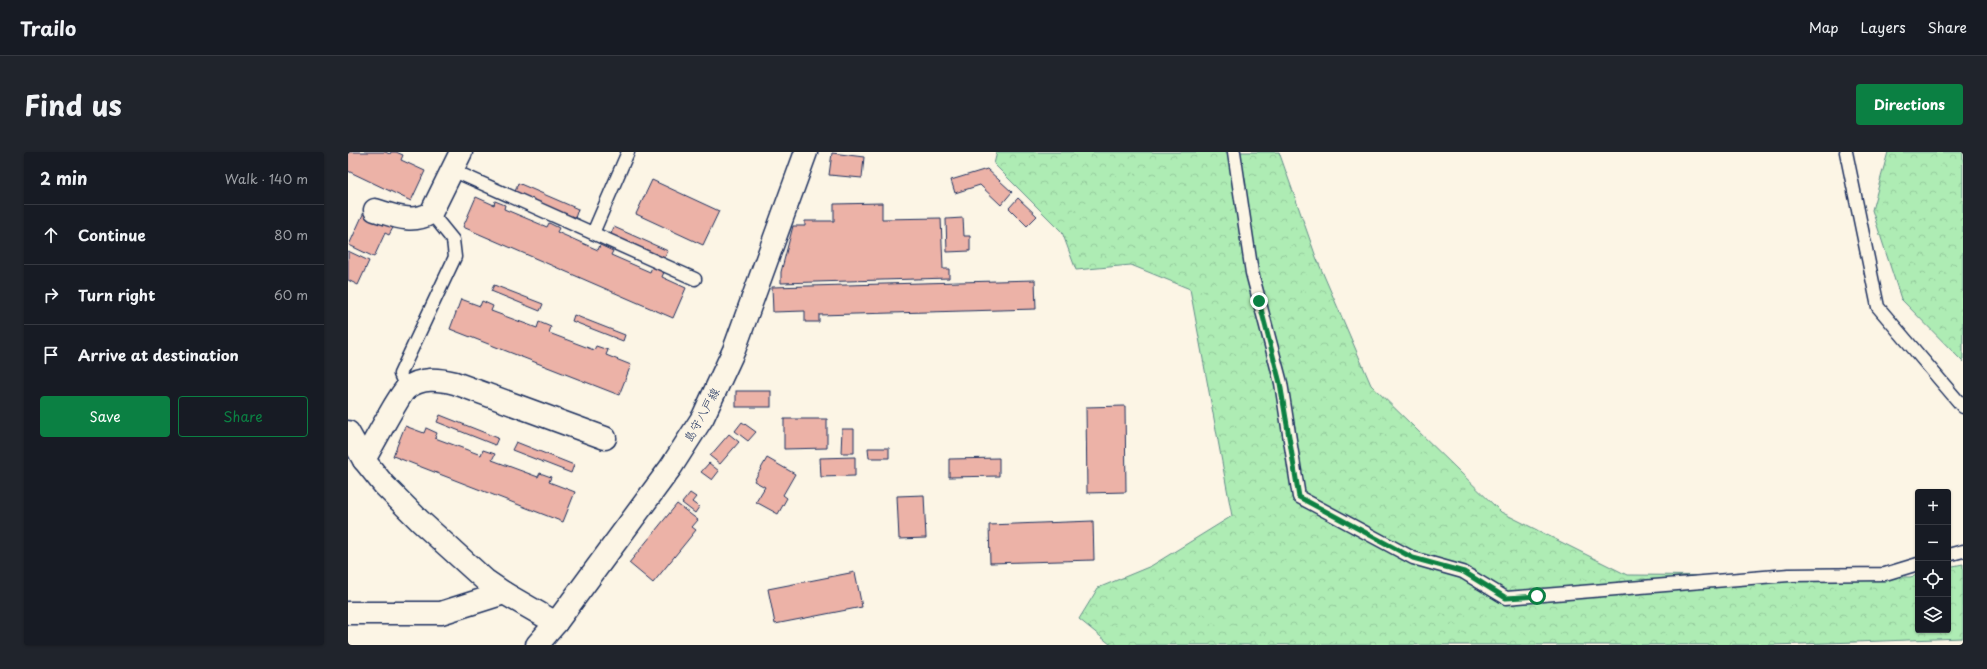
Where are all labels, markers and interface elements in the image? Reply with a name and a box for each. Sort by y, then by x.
text: Trailo [20,14,76,42]
text: Map [1809,17,1839,38]
text: Layers [1861,17,1906,38]
text: Share [1928,17,1967,38]
text: Find us [24,83,122,126]
button: Directions [1856,84,1963,125]
text: 2 min [40,165,87,191]
text: Walk · 140 m [225,169,308,188]
text: Continue [78,223,146,246]
icon: ahead [40,224,62,246]
text: 80 m [274,225,308,244]
text: Turn right [78,283,155,306]
icon: right [40,284,62,306]
text: 60 m [274,285,308,304]
route end [1250,292,1268,310]
text: Arrive at destination [78,343,239,366]
icon: arrive [40,344,62,366]
street label: 島守八戸線 [679,384,724,445]
button: Save [40,396,170,437]
button: Share [178,396,308,437]
map controls [1915,489,1951,633]
button: + [1915,489,1951,525]
button: − [1915,525,1951,561]
button: locate [1915,561,1951,597]
route start [1528,587,1546,605]
button: layers [1915,597,1951,633]

